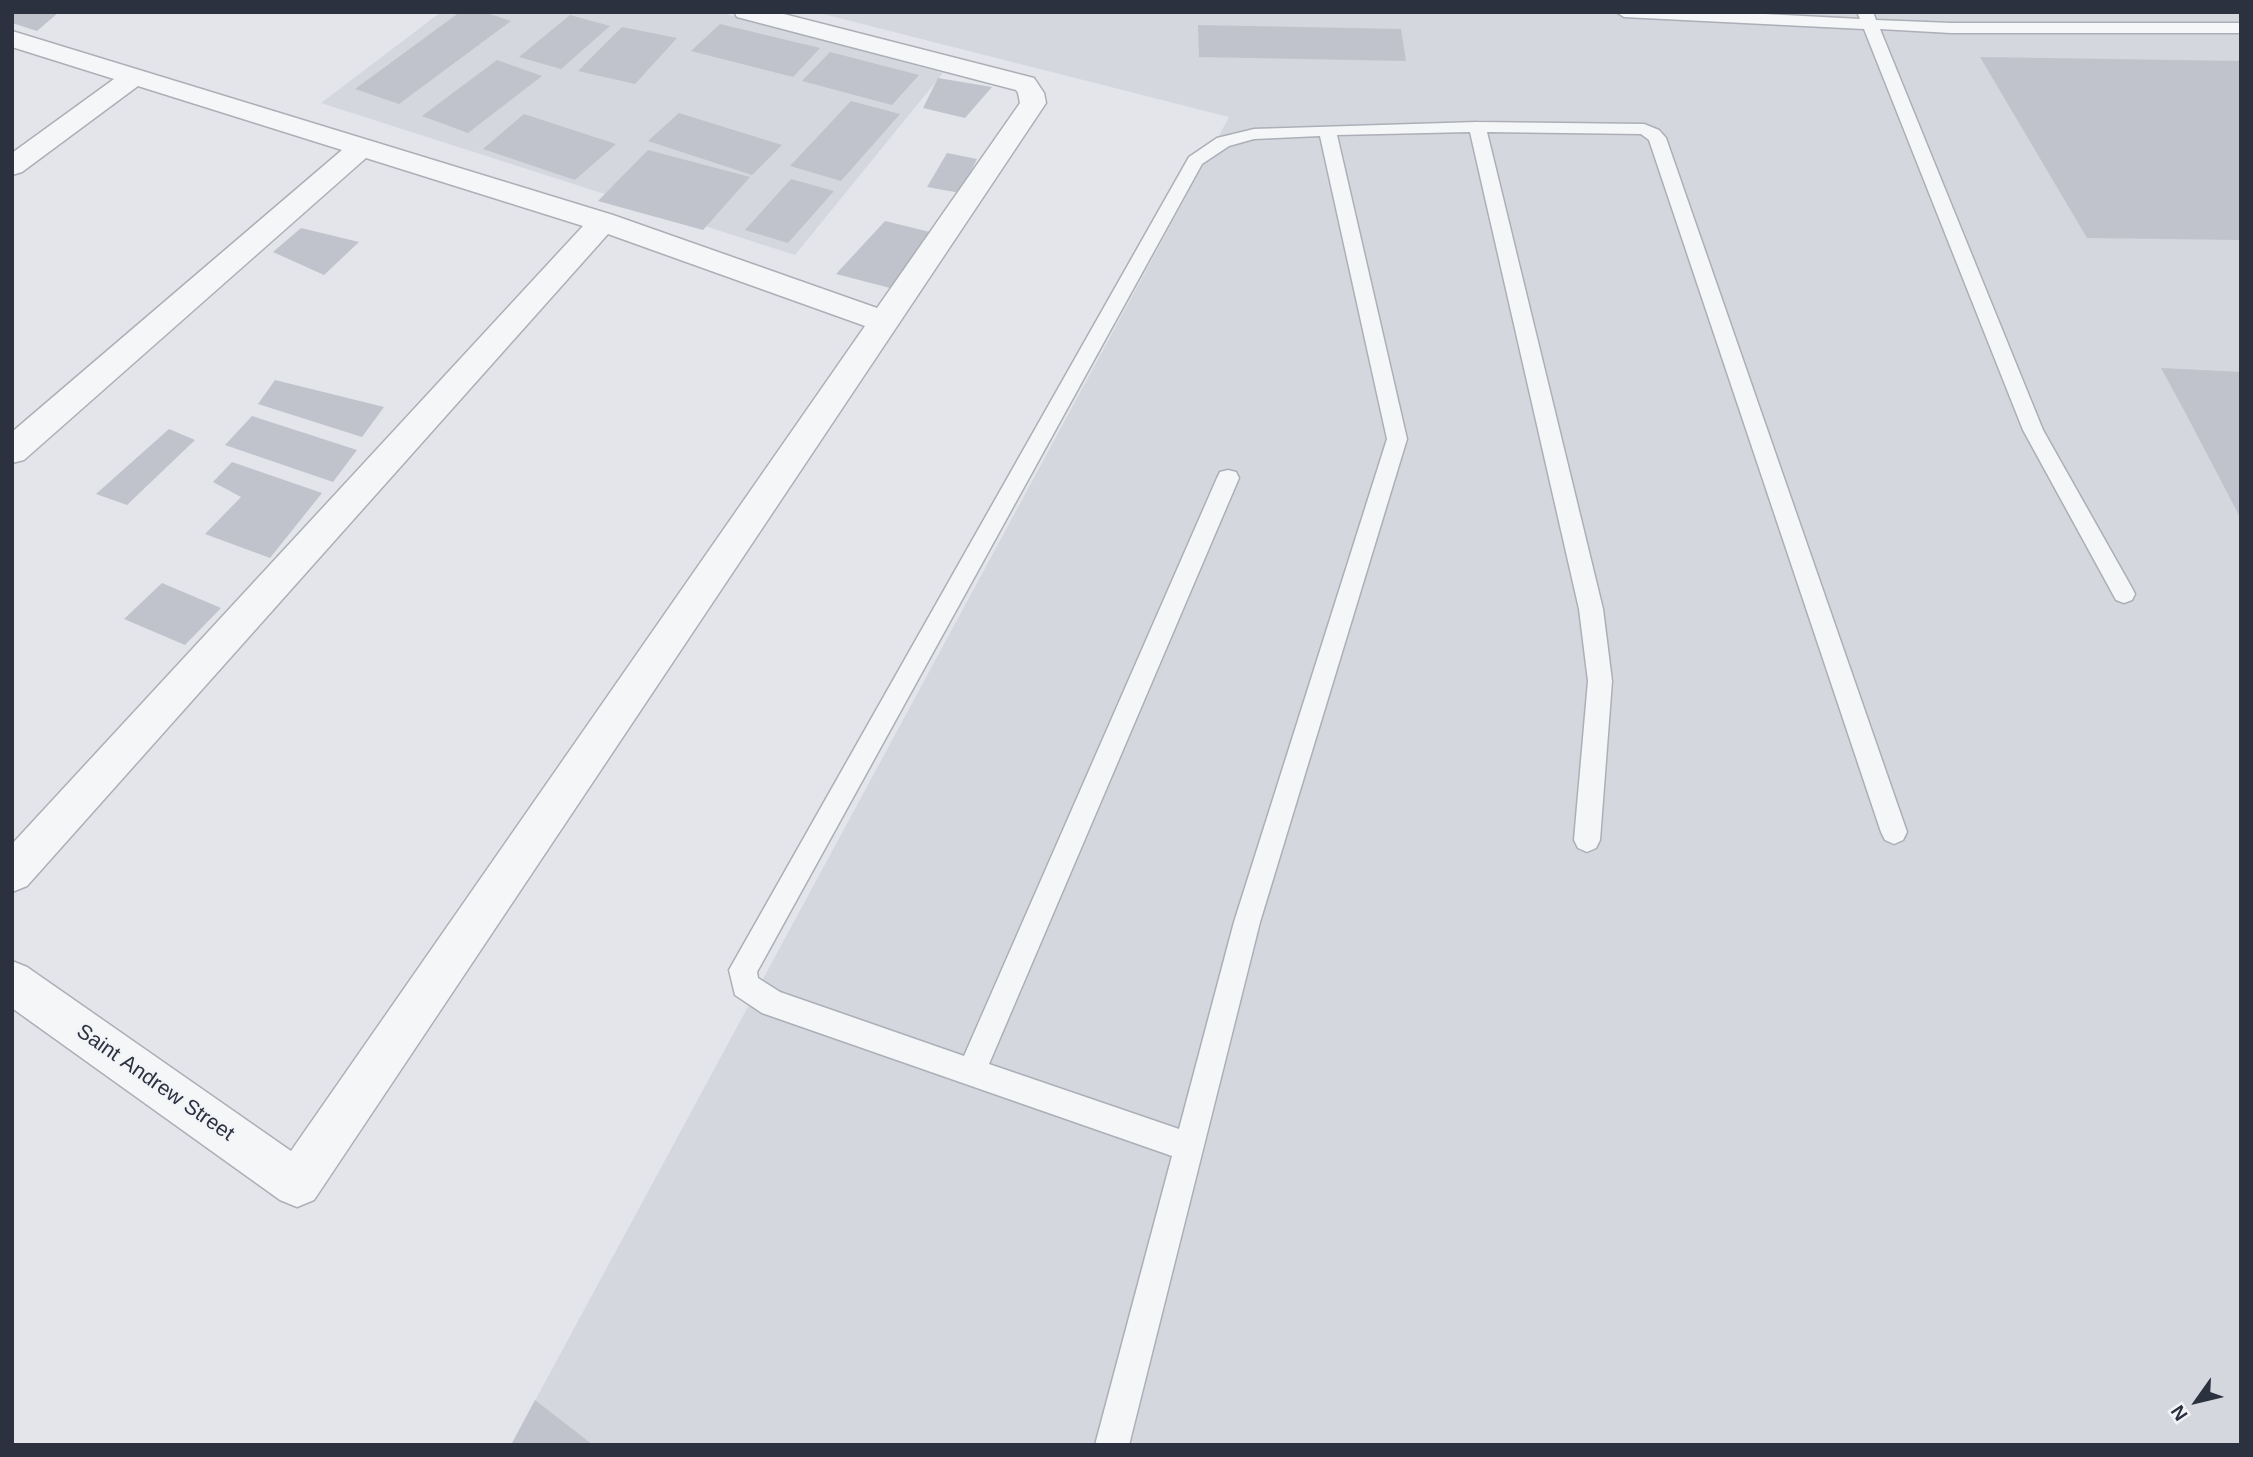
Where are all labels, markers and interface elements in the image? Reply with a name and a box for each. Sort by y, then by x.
street label: Saint Andrew Street [71,1019,239,1147]
north arrow [2162,1366,2232,1436]
text: N [2167,1401,2192,1425]

